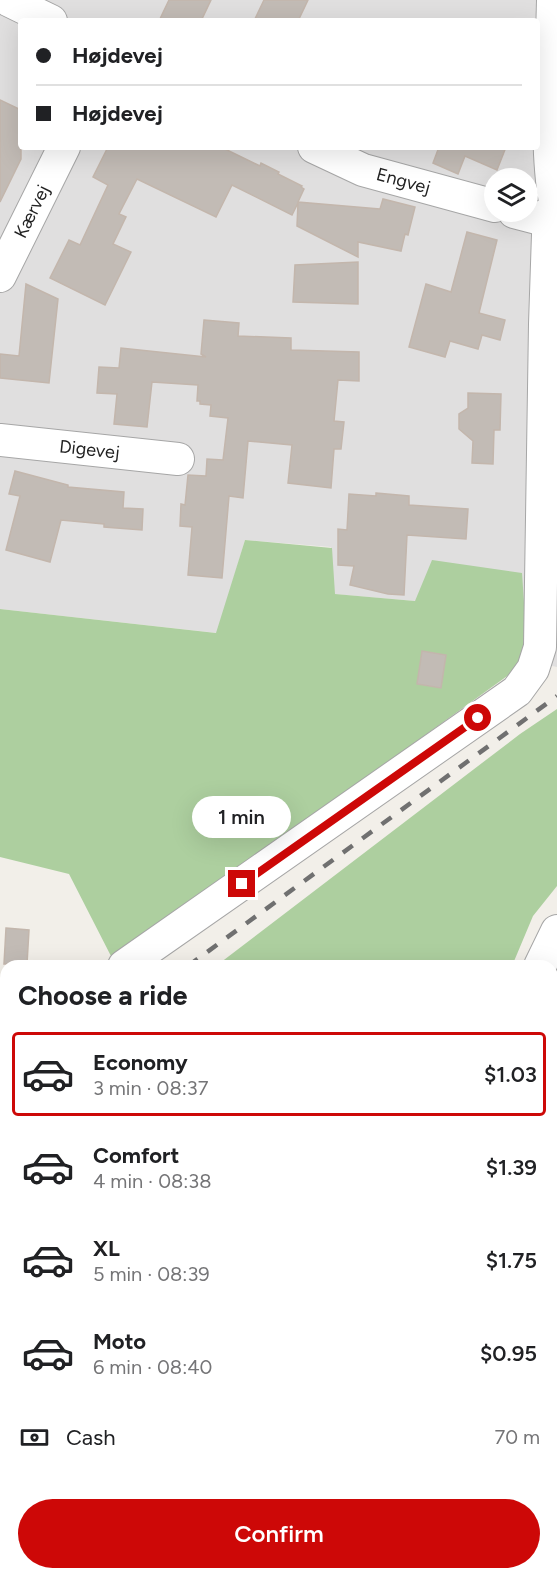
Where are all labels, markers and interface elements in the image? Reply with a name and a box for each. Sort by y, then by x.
text: Højdevej [72,42,163,69]
text: Højdevej [72,100,163,127]
street label: Engvej [374,163,433,199]
map controls [484,168,538,222]
button: layers [484,168,538,222]
street label: Kærvej [10,181,54,242]
street label: Digevej [58,435,121,464]
route start [464,704,491,731]
callout: 1 min [192,797,292,839]
text: 1 min [218,805,265,829]
route end [228,870,255,897]
text: Choose a ride [18,979,187,1012]
icon: car [21,1047,75,1101]
text: Economy [93,1049,188,1076]
text: $1.03 [484,1061,537,1088]
text: 3 min · 08:37 [93,1076,208,1100]
icon: car [21,1140,75,1194]
text: Comfort [93,1142,179,1169]
text: $1.39 [486,1154,537,1181]
text: 4 min · 08:38 [93,1169,211,1193]
icon: car [21,1233,75,1287]
text: XL [93,1235,120,1262]
text: $1.75 [486,1247,537,1274]
text: 5 min · 08:39 [93,1262,210,1286]
icon: car [21,1326,75,1380]
text: Moto [93,1328,146,1355]
text: $0.95 [480,1340,537,1367]
text: 6 min · 08:40 [93,1355,212,1379]
icon: cash [18,1421,51,1454]
text: Cash [66,1424,116,1451]
text: 70 m [494,1425,540,1449]
button: Confirm [18,1499,540,1568]

